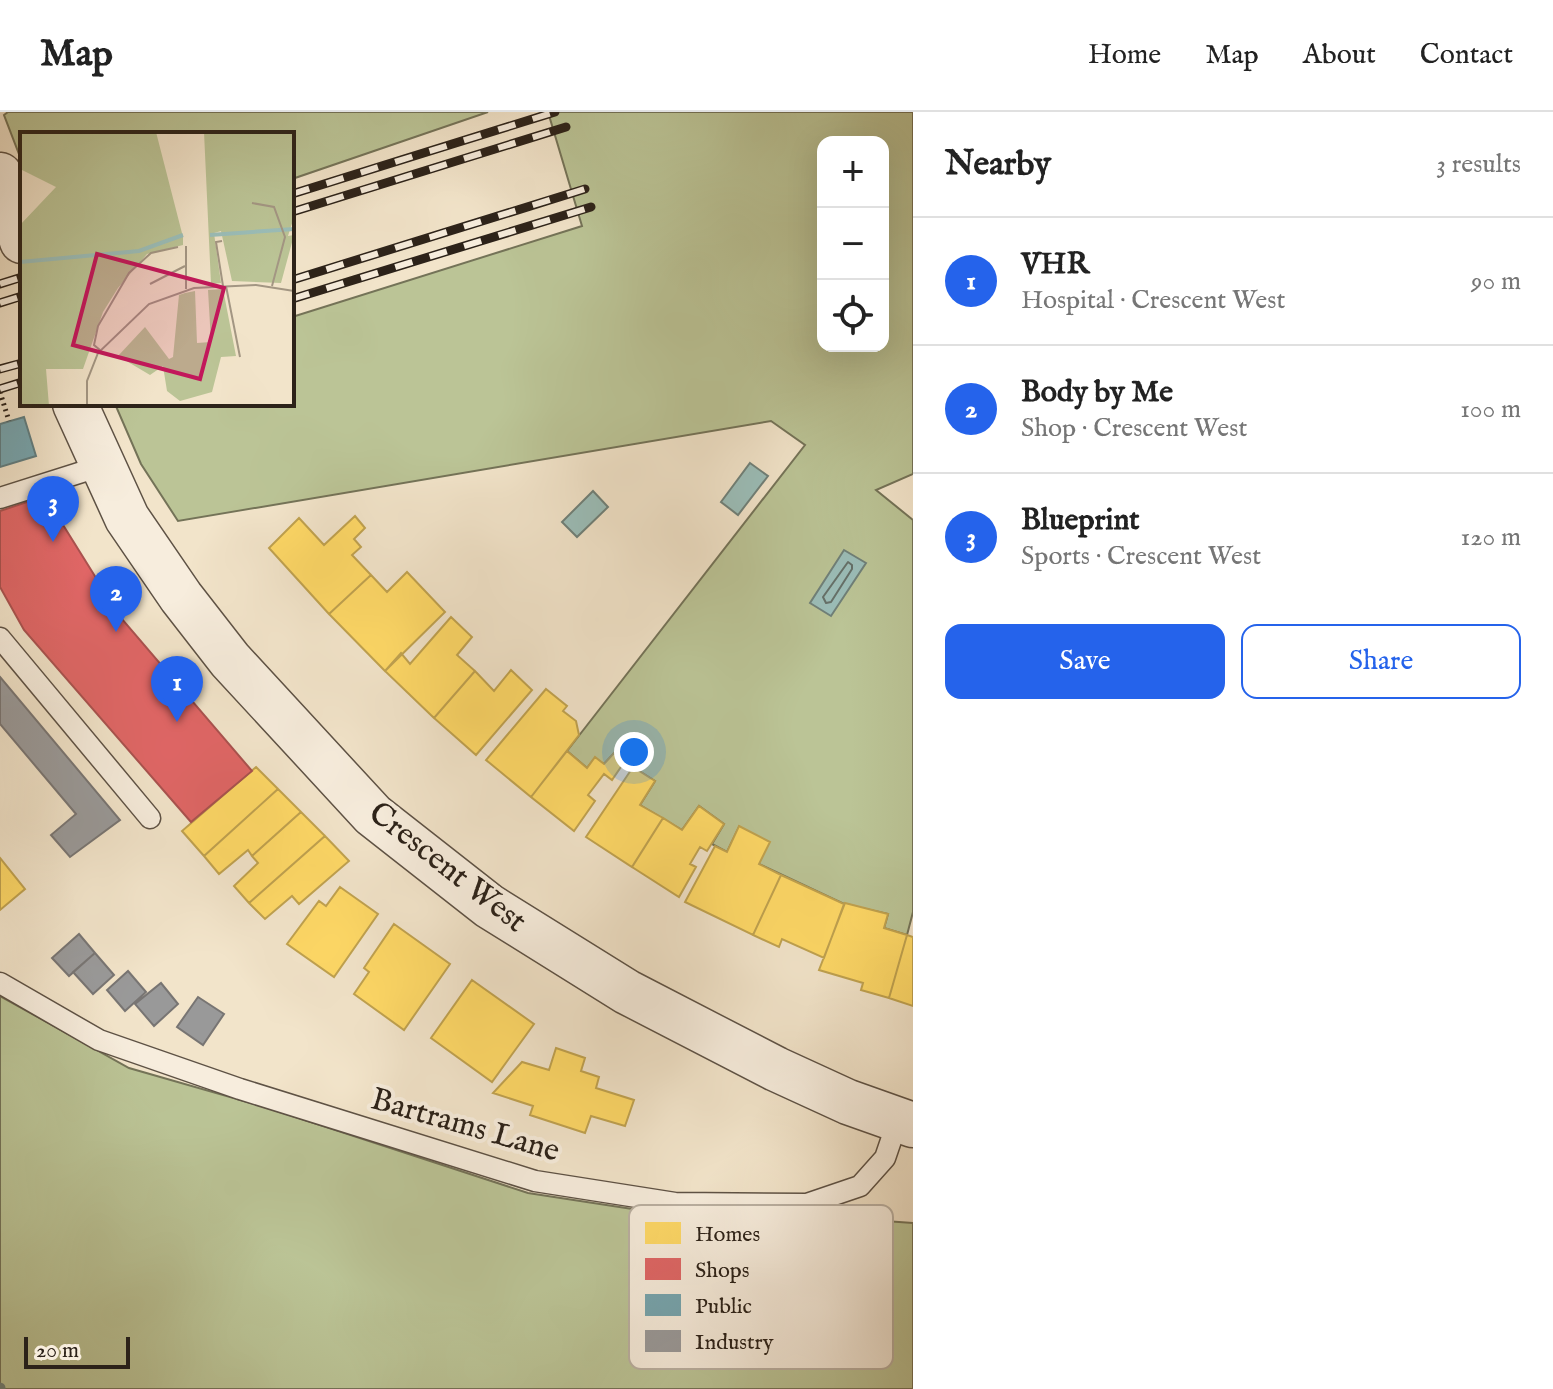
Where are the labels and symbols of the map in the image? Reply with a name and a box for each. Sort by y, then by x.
inset map [20,132,294,406]
pin: 3 [27,476,79,542]
pin: 2 [90,566,142,632]
pin: 1 [151,656,203,722]
your location [614,732,654,772]
street label: Crescent West [360,793,534,943]
street label: Bartrams Lane [366,1079,564,1173]
legend [629,1205,893,1369]
text: Homes [695,1221,760,1249]
text: Shops [695,1257,749,1285]
text: Public [695,1293,752,1321]
text: Industry [695,1329,774,1357]
scale bar [24,1333,130,1369]

